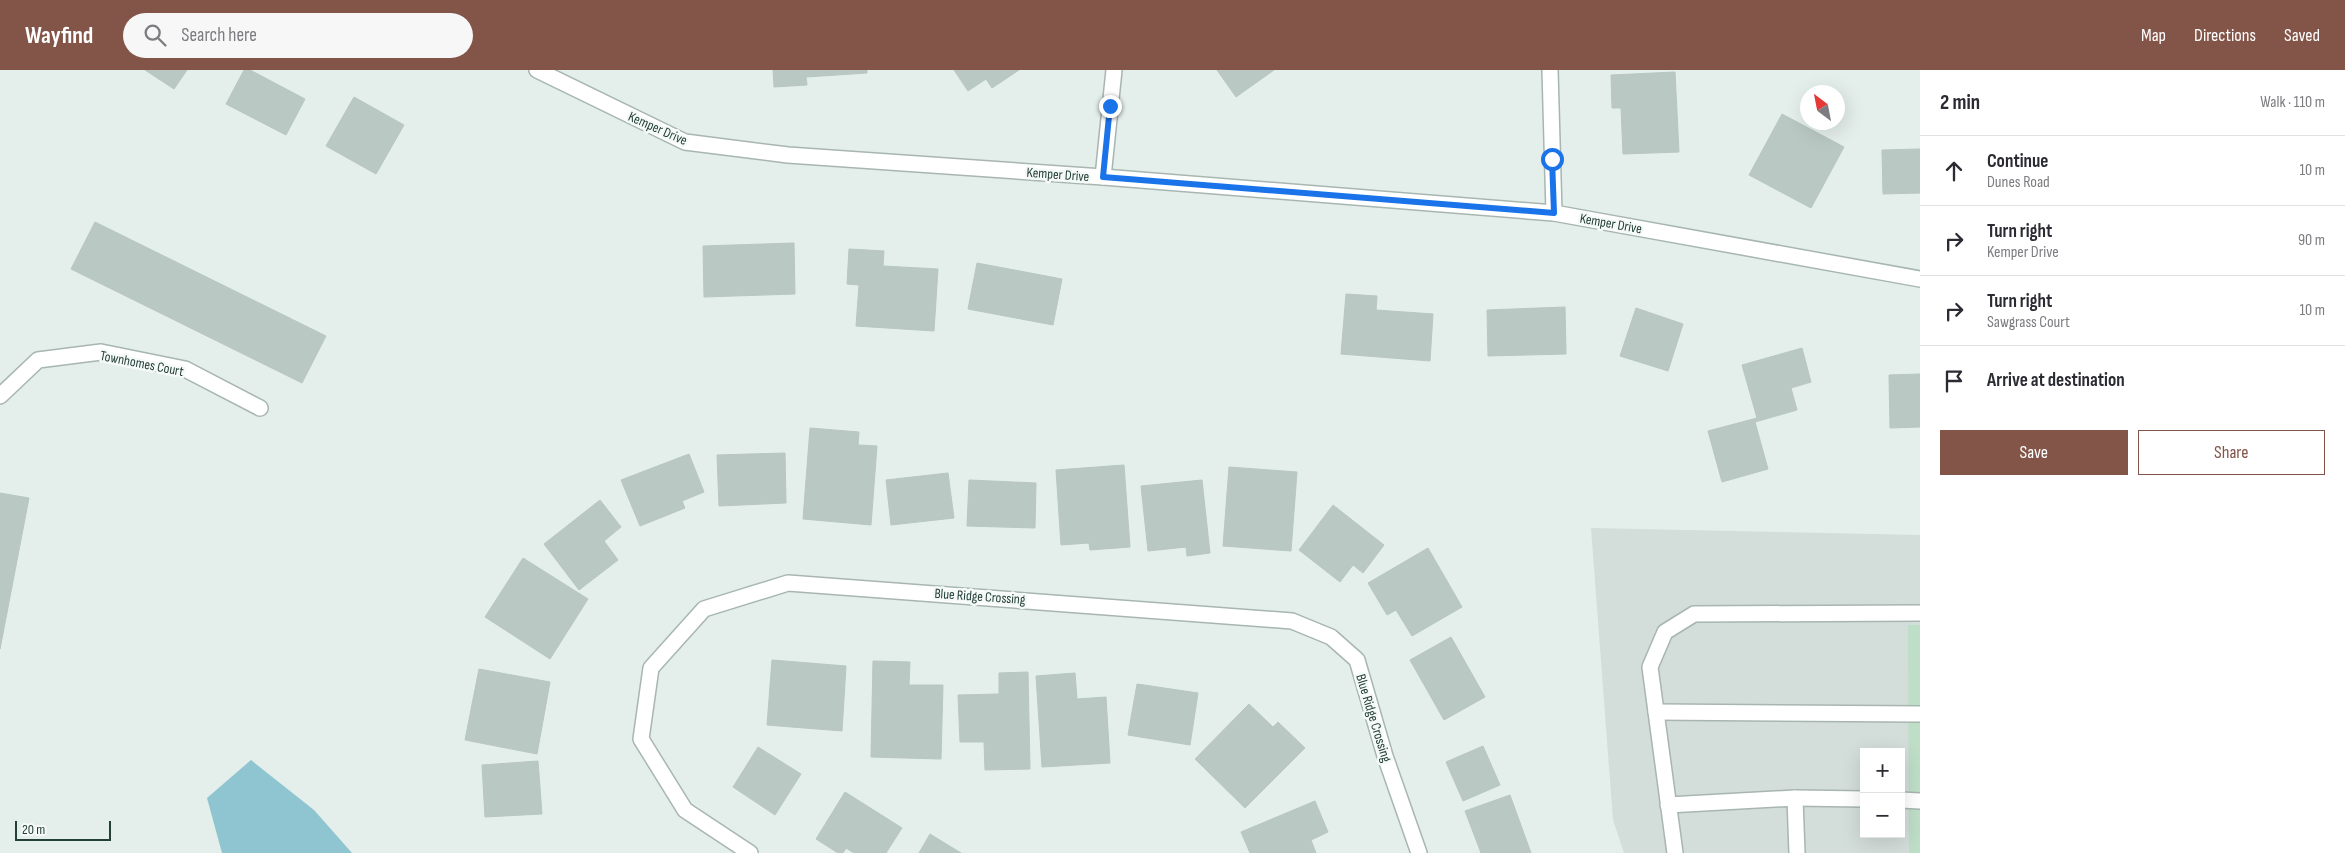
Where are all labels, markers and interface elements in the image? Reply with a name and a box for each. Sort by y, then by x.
search box [123,13,473,58]
text: Wayfind [25,21,93,50]
icon: search [141,21,169,49]
text: Search here [181,24,257,47]
text: Map [2141,25,2166,46]
text: Directions [2194,25,2256,46]
text: Saved [2284,25,2320,46]
north arrow [1800,85,1845,130]
text: 2 min [1940,90,1980,115]
text: Walk · 110 m [2260,93,2325,112]
route end [1099,95,1122,118]
street label: Kemper Drive [626,108,690,149]
route start [1541,148,1564,171]
text: Continue [1987,150,2048,173]
icon: ahead [1940,157,1968,185]
text: 10 m [2299,161,2325,180]
street label: Kemper Drive [1026,164,1090,185]
text: Dunes Road [1987,173,2050,192]
street label: Kemper Drive [1579,210,1643,237]
text: Turn right [1987,220,2052,243]
icon: right [1940,227,1968,255]
text: 90 m [2298,231,2325,250]
text: Kemper Drive [1987,243,2059,262]
text: Turn right [1987,290,2052,313]
icon: right [1940,297,1968,325]
text: 10 m [2299,301,2325,320]
text: Sawgrass Court [1987,313,2070,332]
street label: Townhomes Court [99,347,185,380]
icon: arrive [1940,367,1968,395]
text: Arrive at destination [1987,369,2125,392]
button: Save [1940,430,2128,475]
button: Share [2138,430,2325,475]
street label: Blue Ridge Crossing [934,585,1026,608]
street label: Blue Ridge Crossing [1352,672,1395,765]
map controls [1860,748,1905,838]
button: + [1860,748,1905,793]
button: − [1860,793,1905,838]
scale bar [15,818,111,841]
text: 20 m [22,821,45,838]

